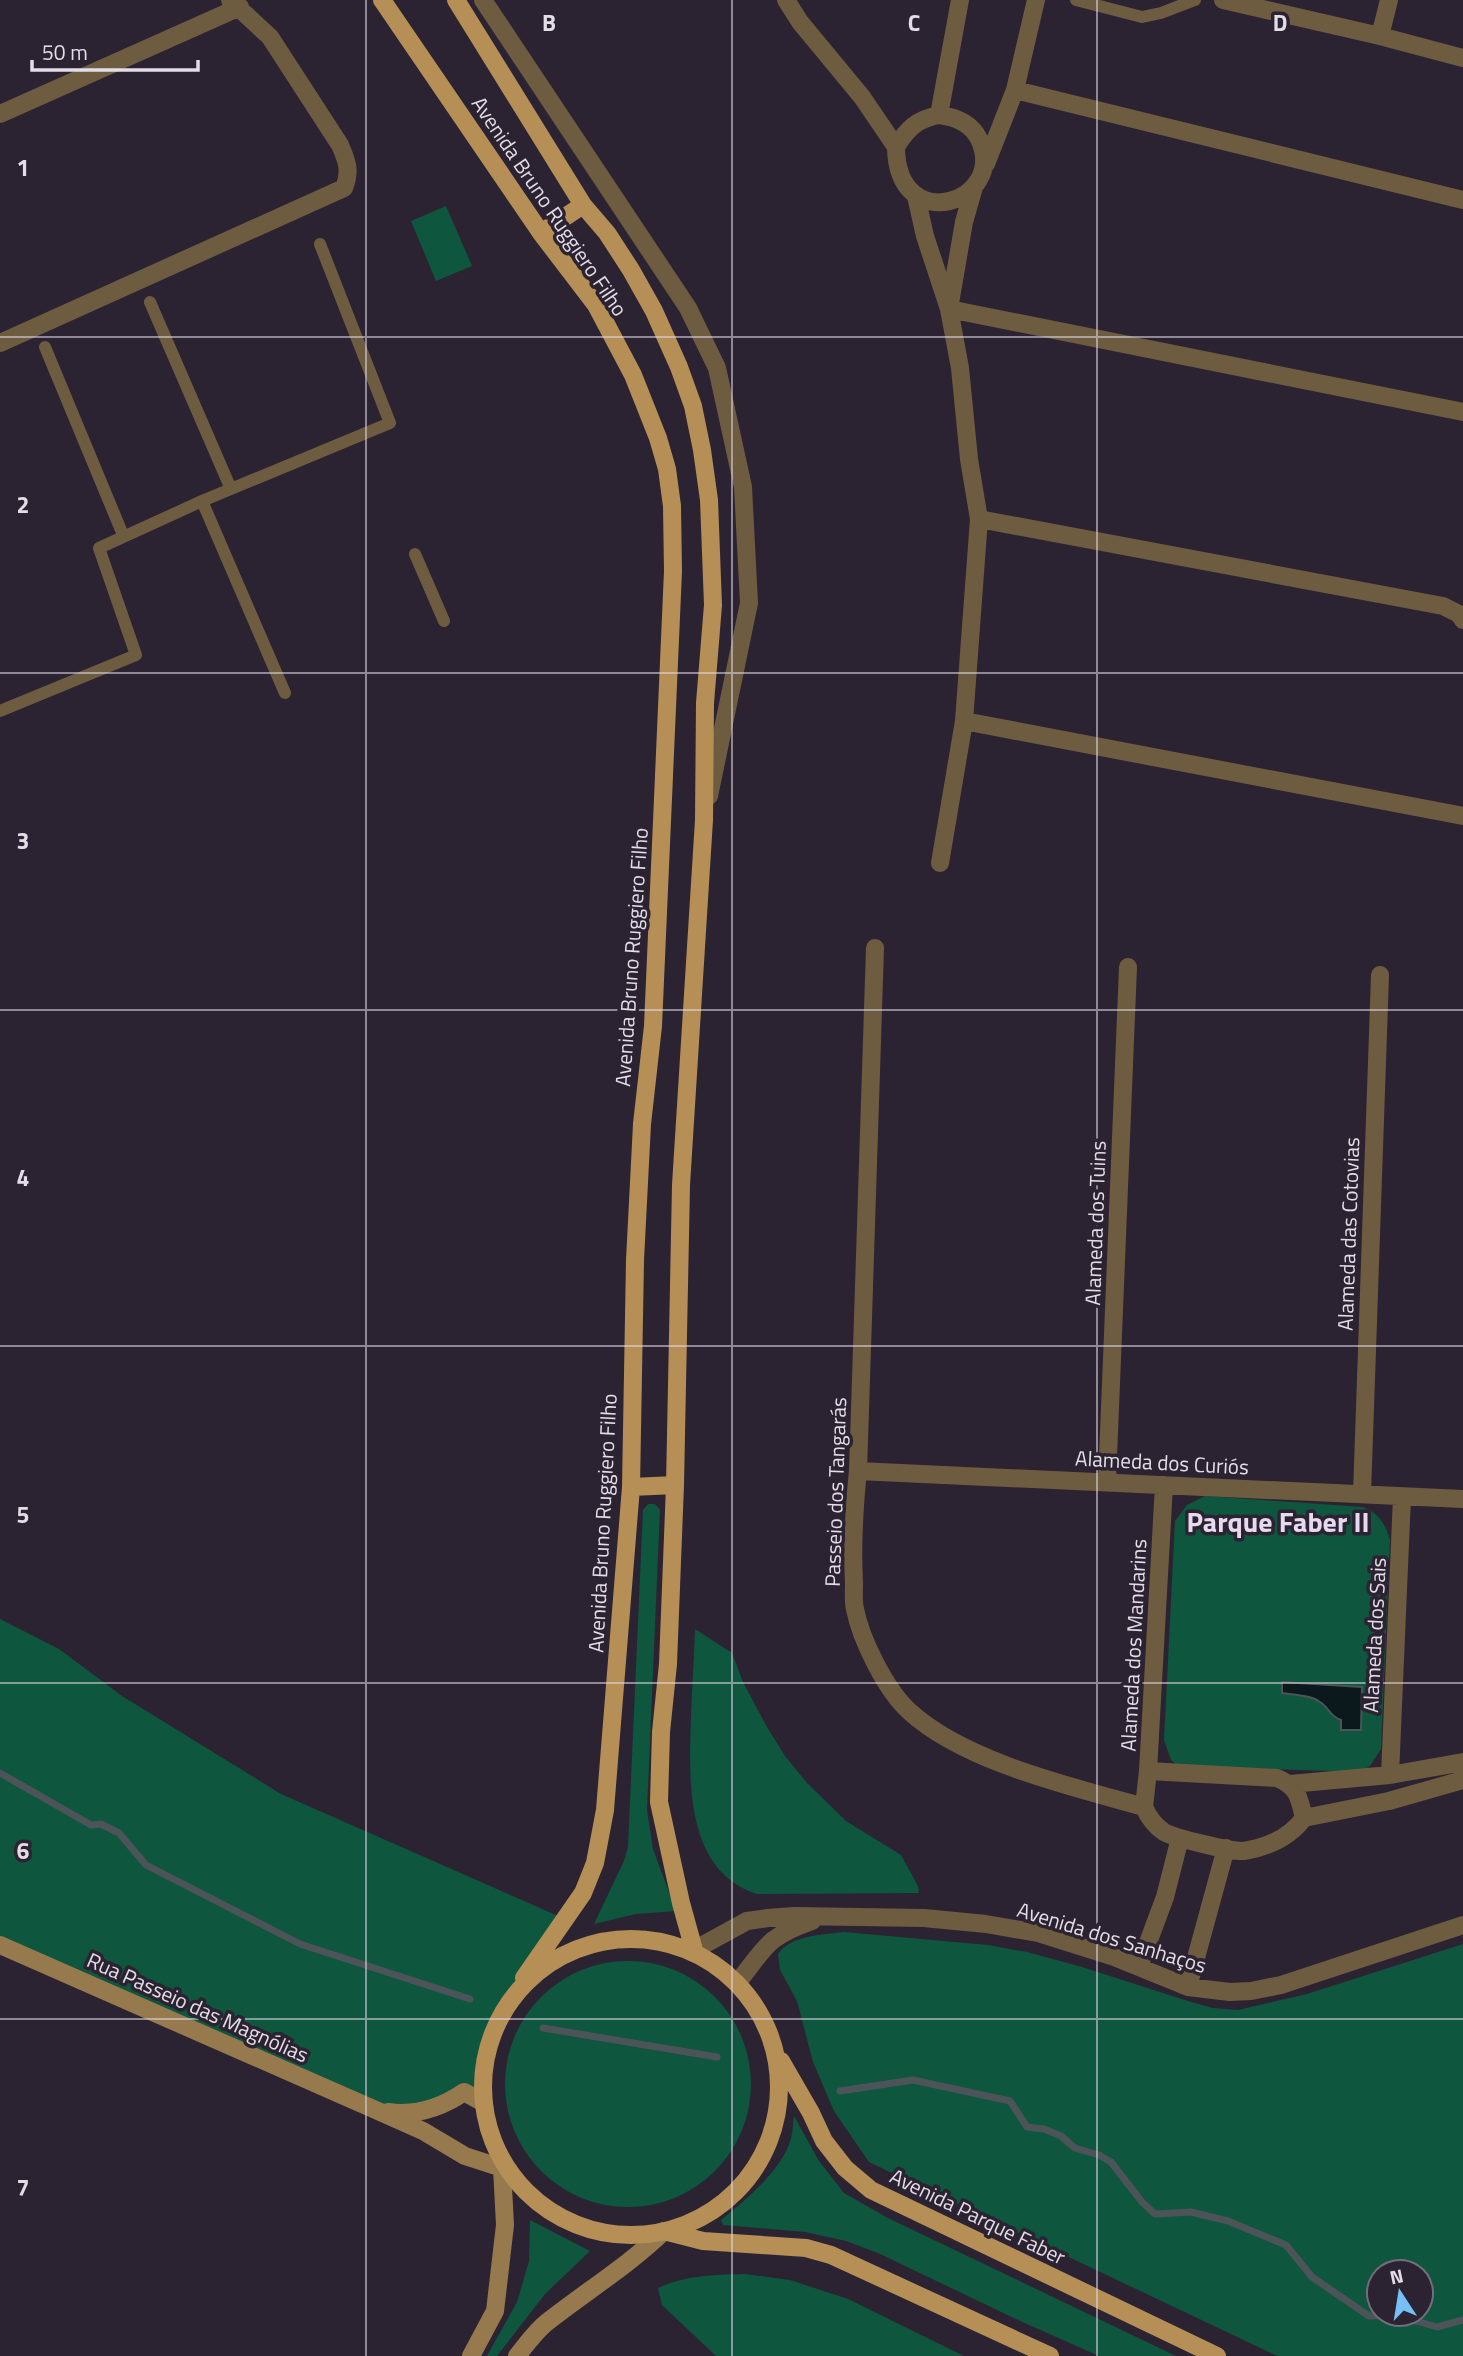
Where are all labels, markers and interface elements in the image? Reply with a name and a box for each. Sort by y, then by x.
text: B [542,5,556,40]
text: C [908,5,920,40]
text: D [1273,5,1287,40]
scale bar [32,28,198,72]
text: 50 m [42,36,88,68]
street label: Avenida Bruno Ruggiero Filho [464,89,636,323]
text: 1 [17,150,29,185]
text: 2 [17,487,29,522]
text: 3 [17,823,29,858]
street label: Avenida Bruno Ruggiero Filho [606,826,656,1088]
street label: Alameda das Cotovias [1329,1137,1367,1331]
street label: Alameda dos Tuins [1076,1140,1114,1306]
text: 4 [17,1160,29,1195]
street label: Avenida Bruno Ruggiero Filho [579,1393,625,1653]
street label: Passeio dos Tangarás [816,1397,854,1587]
street label: Alameda dos Curiós [1074,1441,1250,1483]
text: 5 [17,1497,29,1532]
district label: Parque Faber II [1186,1500,1370,1543]
street label: Alameda dos Mandarins [1111,1538,1155,1752]
street label: Alameda dos Sais [1354,1557,1394,1713]
text: 6 [17,1833,30,1868]
street label: Avenida dos Sanhaços [1013,1893,1211,1981]
street label: Rua Passeio das Magnólias [82,1944,314,2070]
street label: Avenida Parque Faber [885,2160,1071,2272]
text: 7 [17,2170,29,2205]
north arrow [1365,2258,1435,2328]
text: N [1387,2260,1406,2291]

